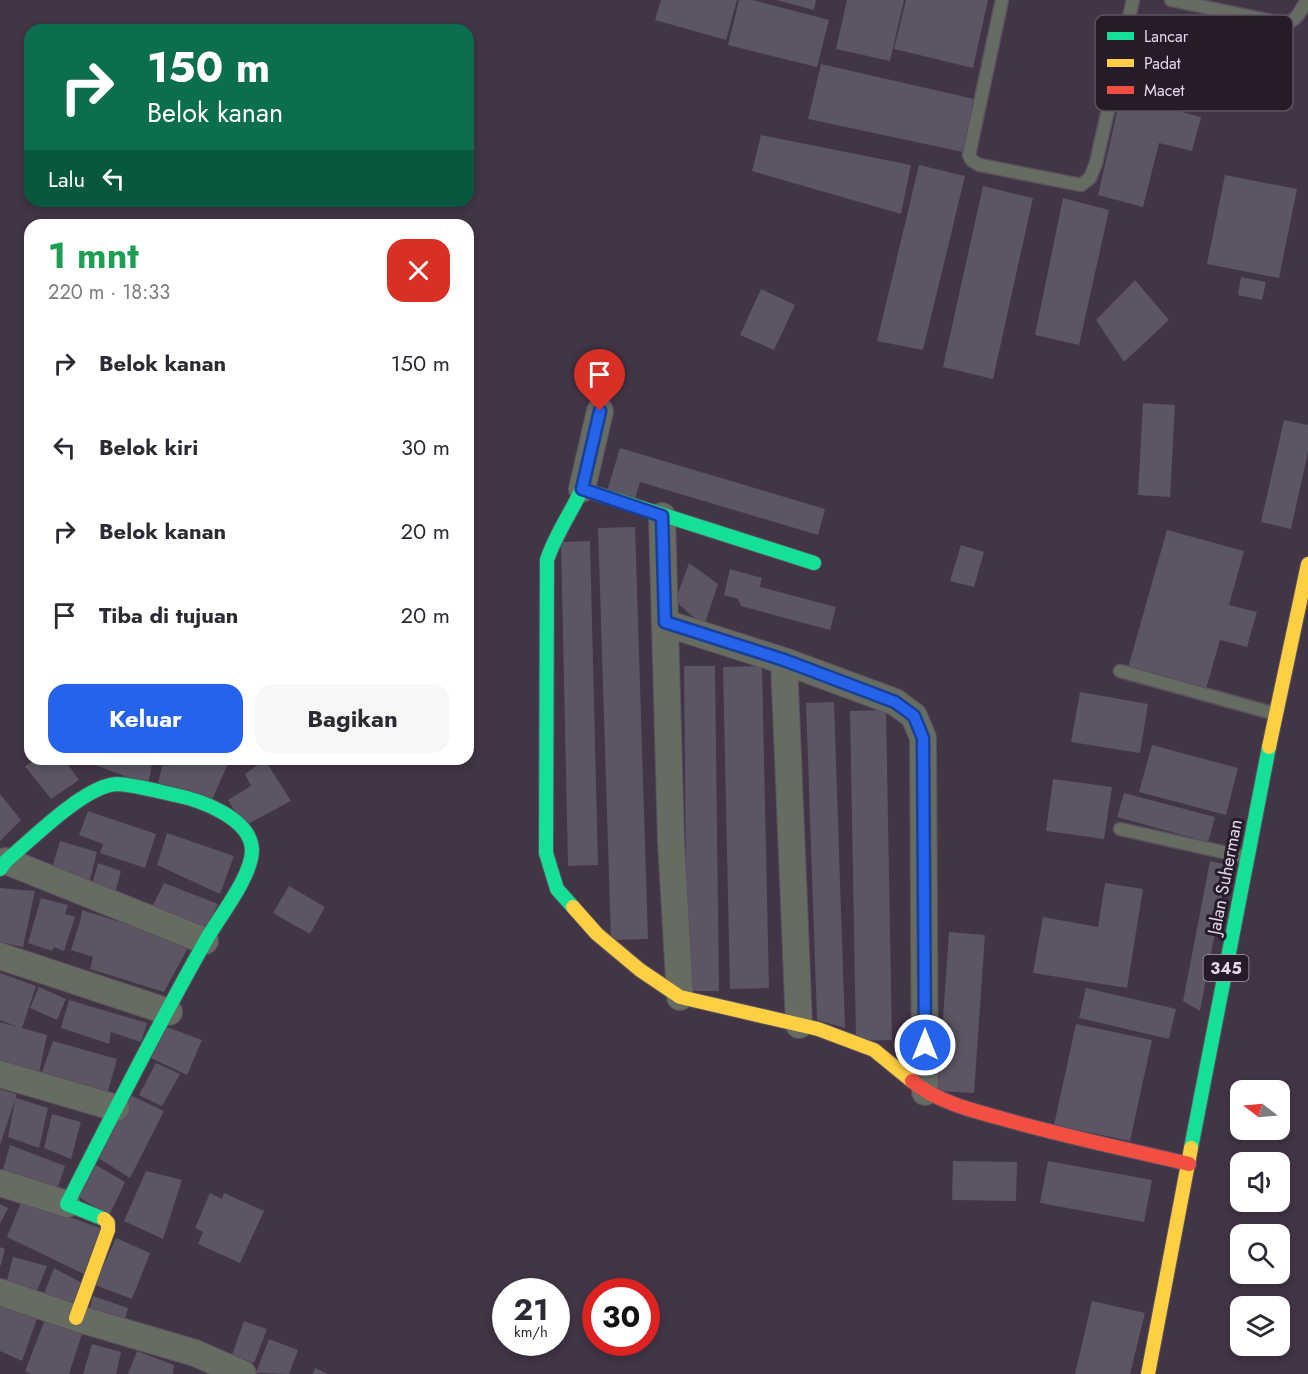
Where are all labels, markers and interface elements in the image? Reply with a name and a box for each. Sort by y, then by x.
legend [1095,15,1293,111]
text: Lancar [1144,25,1189,48]
text: 150 m [147,37,270,98]
icon: right [48,48,126,126]
text: Padat [1144,52,1181,75]
text: Macet [1144,79,1185,102]
text: Belok kanan [147,93,283,132]
icon: left [97,162,130,195]
text: Lalu [48,163,85,195]
text: 1 mnt [48,229,139,281]
button: close [387,239,450,302]
text: 220 m · 18:33 [48,278,170,307]
icon: right [48,347,81,380]
text: Belok kanan [99,347,226,379]
text: 150 m [391,347,450,379]
pin [574,349,625,411]
icon: arrive [583,358,616,391]
icon: left [48,431,81,464]
text: Belok kiri [99,431,198,463]
text: 30 m [401,431,450,463]
icon: right [48,515,81,548]
text: Belok kanan [99,515,226,547]
text: 20 m [401,515,450,547]
icon: arrive [48,599,81,632]
text: Tiba di tujuan [99,599,238,631]
text: 20 m [401,599,450,631]
button: Keluar [48,684,243,753]
button: Bagikan [255,684,450,753]
street label: Jalan Suherman [1201,817,1249,939]
road number: 345 [1204,955,1248,981]
position arrow [893,1013,957,1077]
north arrow [1230,1080,1290,1140]
map controls [1230,1080,1290,1356]
button: sound [1230,1152,1290,1212]
button: search [1230,1224,1290,1284]
speed limit sign: 30 [582,1278,660,1356]
text: 21 [514,1288,548,1331]
button: layers [1230,1296,1290,1356]
text: km/h [514,1321,548,1343]

